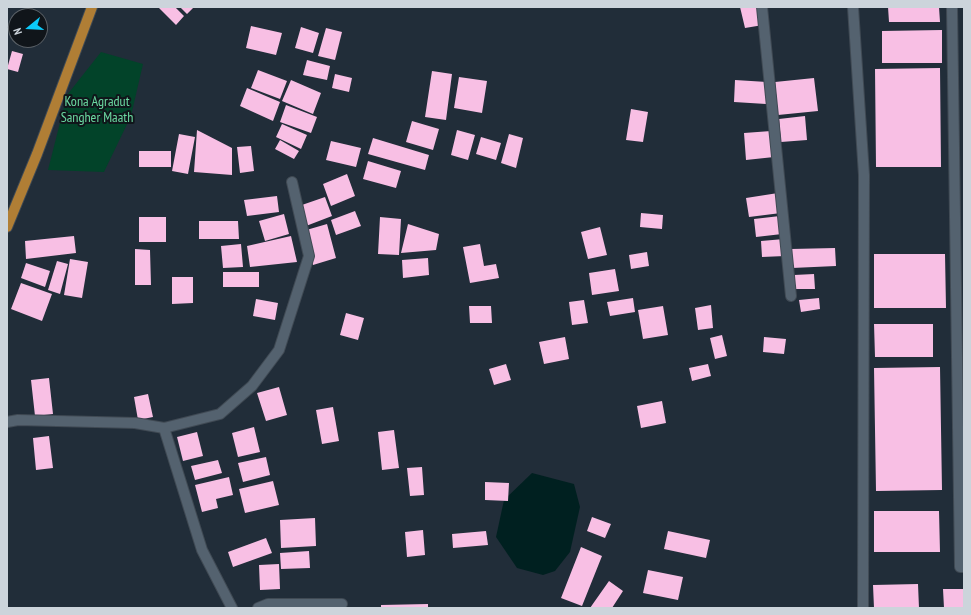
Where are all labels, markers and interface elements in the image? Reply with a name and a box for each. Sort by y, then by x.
north arrow [8,8,48,48]
text: N [10,26,25,36]
park label: Kona Agradut Sangher Maath [61,94,133,126]

